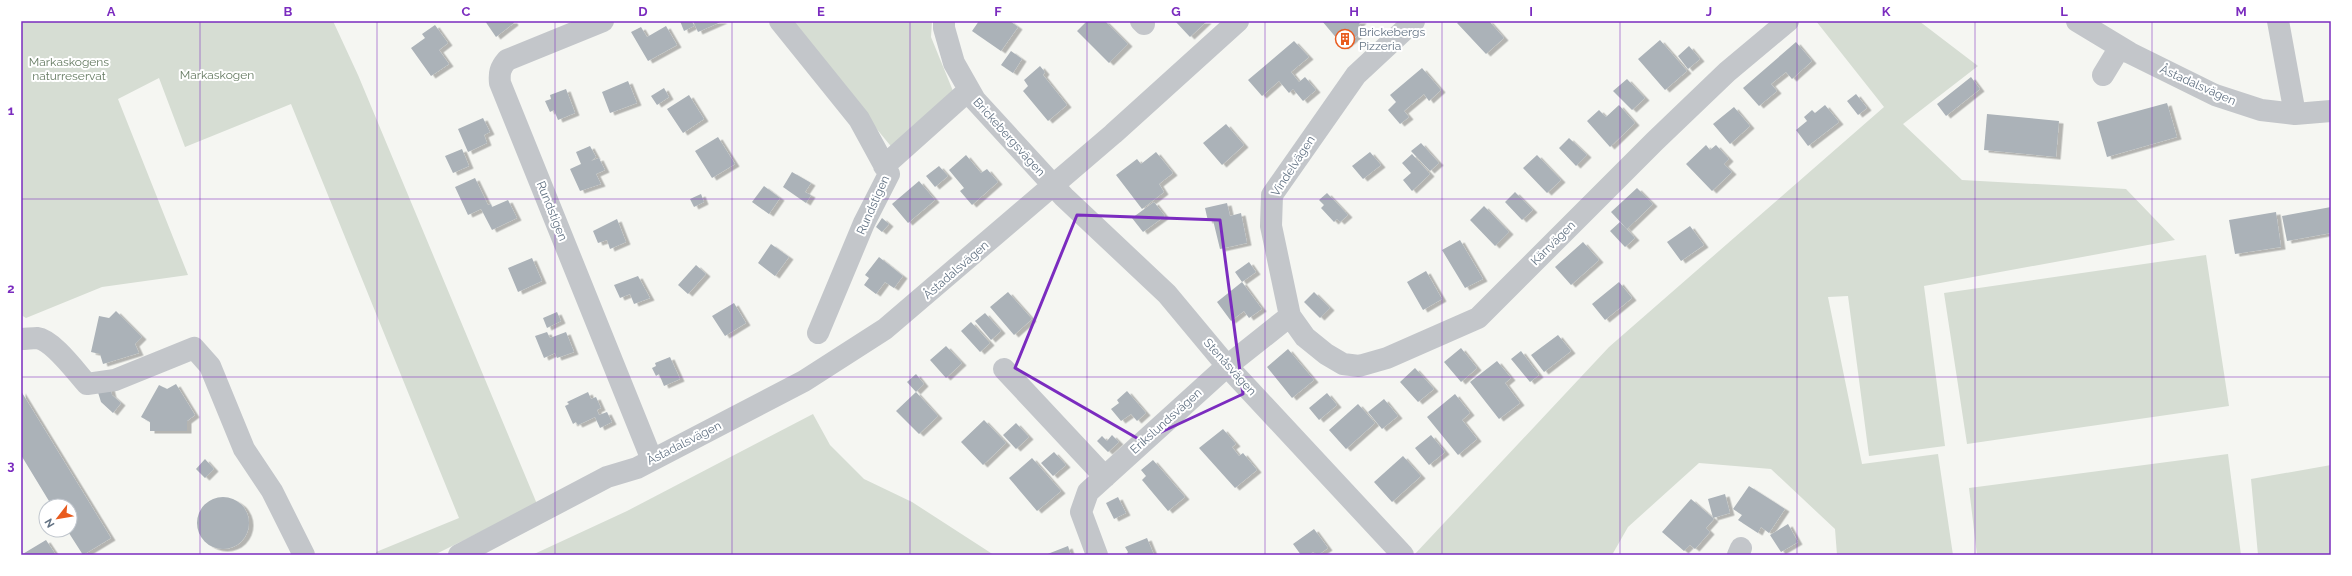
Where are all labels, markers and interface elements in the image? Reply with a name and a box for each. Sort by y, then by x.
text: A [107,4,116,19]
text: B [284,4,293,19]
text: C [462,4,471,19]
text: D [638,4,648,19]
text: E [817,4,825,19]
text: F [994,4,1002,19]
text: G [1171,4,1181,19]
text: H [1349,4,1359,19]
text: I [1529,4,1533,19]
text: J [1706,4,1712,19]
text: K [1882,4,1891,19]
text: L [2060,4,2068,19]
text: M [2235,4,2247,19]
place label: Brickebergs Pizzeria [1359,25,1425,53]
building icon: Brickebergs Pizzeria [1334,28,1356,50]
park label: Markaskogens naturreservat [29,55,109,83]
street label: Åstadalsvägen [2158,62,2238,108]
park label: Markaskogen [180,68,254,82]
street label: Brickebergsvägen [970,95,1048,179]
text: 1 [8,103,15,118]
street label: Vindelvägen [1268,133,1318,199]
street label: Rundstigen [854,173,892,237]
street label: Rundstigen [534,179,570,243]
street label: Kärrvägen [1528,218,1578,268]
street label: Åstadalsvägen [921,238,991,302]
text: 2 [7,281,15,296]
street label: Stenåsvägen [1201,336,1259,398]
street label: Erikslundsvägen [1128,385,1204,457]
street label: Åstadalsvägen [644,418,724,468]
text: 3 [7,458,15,473]
north arrow [38,498,78,538]
text: N [42,516,58,530]

